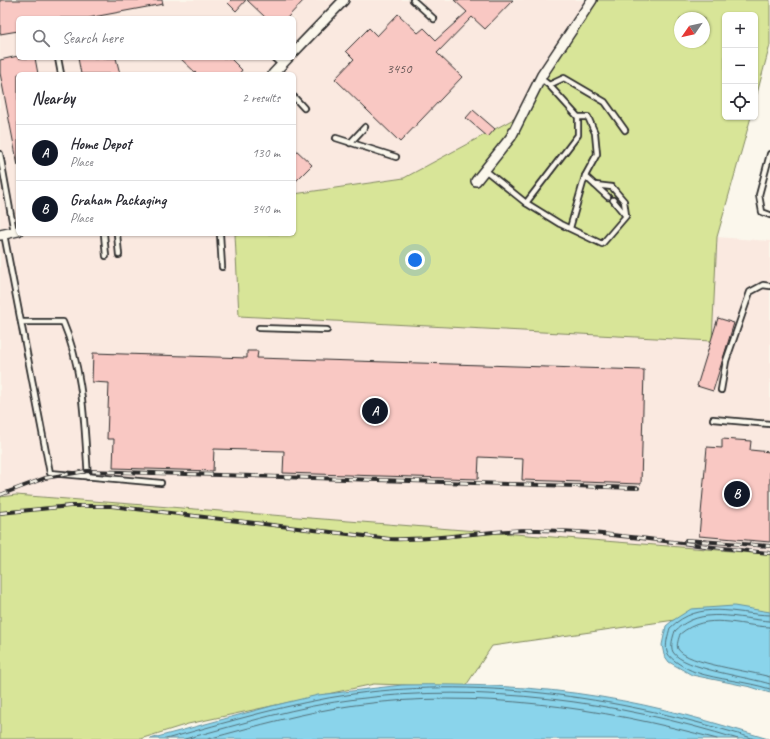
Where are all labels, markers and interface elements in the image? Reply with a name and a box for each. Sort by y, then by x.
north arrow [674,12,710,48]
map controls [722,12,758,120]
button: + [722,12,758,48]
search box [16,16,296,60]
icon: search [30,27,52,49]
text: Search here [62,29,123,48]
button: − [722,48,758,84]
house number: 3450 [386,60,413,77]
button: locate [722,84,758,120]
text: Nearby [32,88,75,109]
text: 2 results [242,90,280,106]
text: Home Depot [70,135,131,154]
text: A [42,145,48,161]
text: 130 m [252,145,280,161]
text: Place [70,154,93,170]
text: Graham Packaging [70,191,166,210]
text: B [42,201,48,217]
text: 340 m [252,201,280,217]
text: Place [70,210,93,226]
your location [405,250,425,270]
pin: A [362,396,388,426]
pin: B [724,479,750,509]

